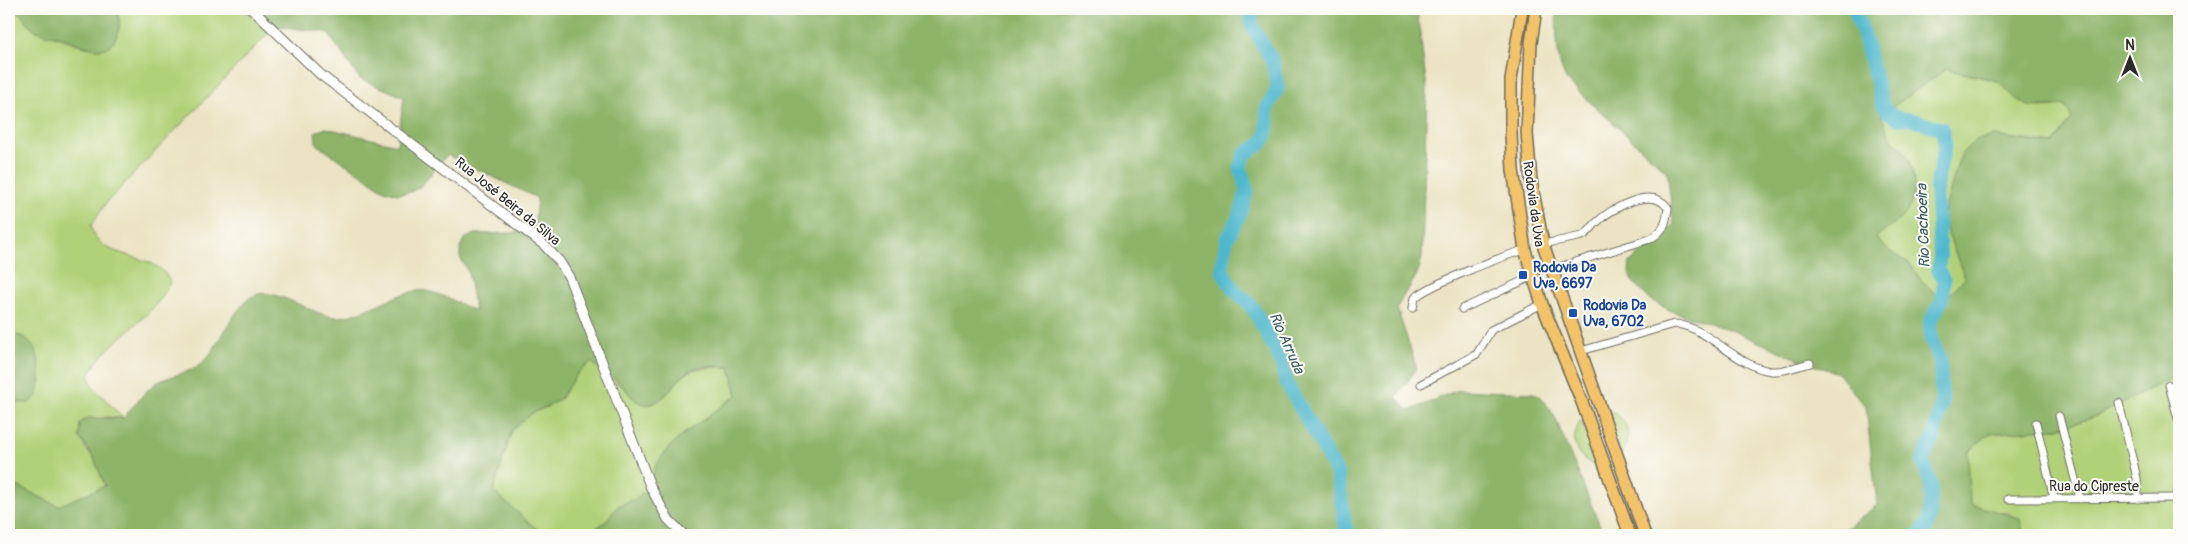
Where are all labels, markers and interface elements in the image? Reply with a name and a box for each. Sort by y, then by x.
north arrow [2106,32,2156,82]
text: N [2125,37,2135,54]
street label: Rua José Beira da Silva [452,154,564,249]
street label: Rodovia da Uva [1519,160,1548,248]
water label: Rio Cachoeira [1913,183,1934,268]
place label: Rodovia Da Uva, 6697 [1533,259,1597,292]
marker: Rodovia Da Uva, 6697 [1517,269,1529,281]
place label: Rodovia Da Uva, 6702 [1583,297,1647,330]
marker: Rodovia Da Uva, 6702 [1567,307,1579,319]
water label: Rio Arruda [1265,310,1309,378]
street label: Rua do Cipreste [2049,478,2139,495]

